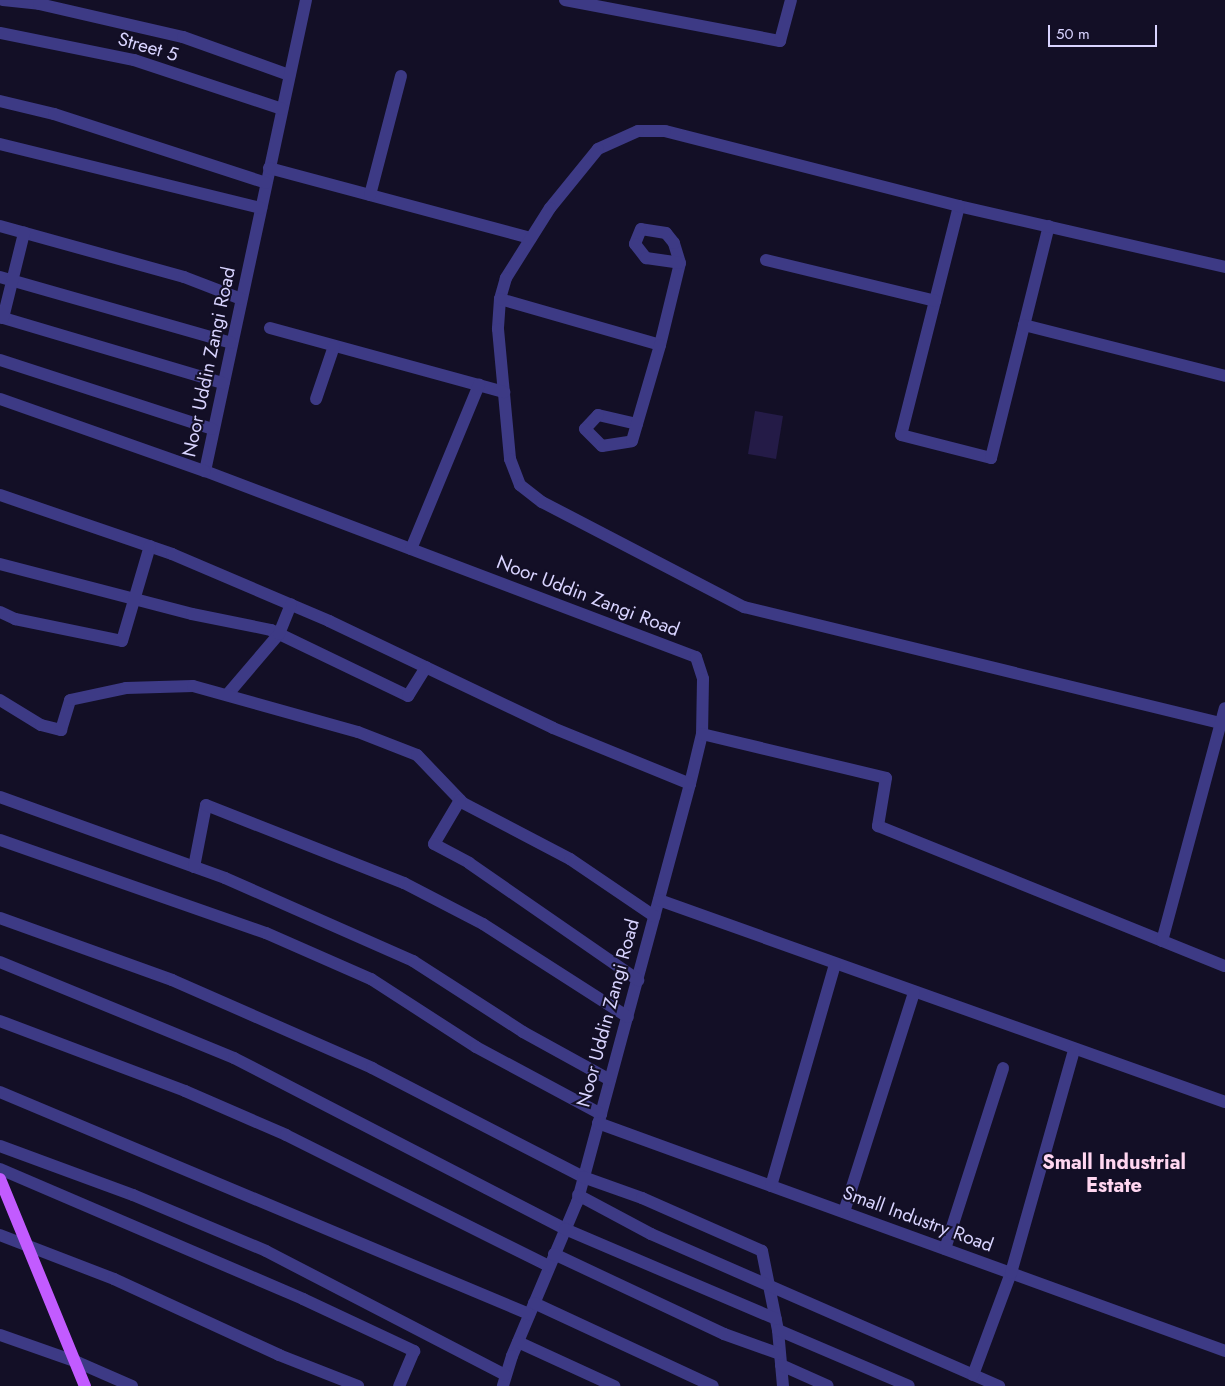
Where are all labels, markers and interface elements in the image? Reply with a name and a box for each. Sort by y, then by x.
scale bar [1050,15,1159,47]
text: 50 m [1056,23,1090,45]
street label: Street 5 [115,28,181,66]
street label: Noor Uddin Zangi Road [178,265,240,459]
street label: Noor Uddin Zangi Road [493,551,683,641]
street label: Noor Uddin Zangi Road [572,916,644,1110]
district label: Small Industrial Estate [1042,1150,1186,1197]
street label: Small Industry Road [840,1181,996,1257]

